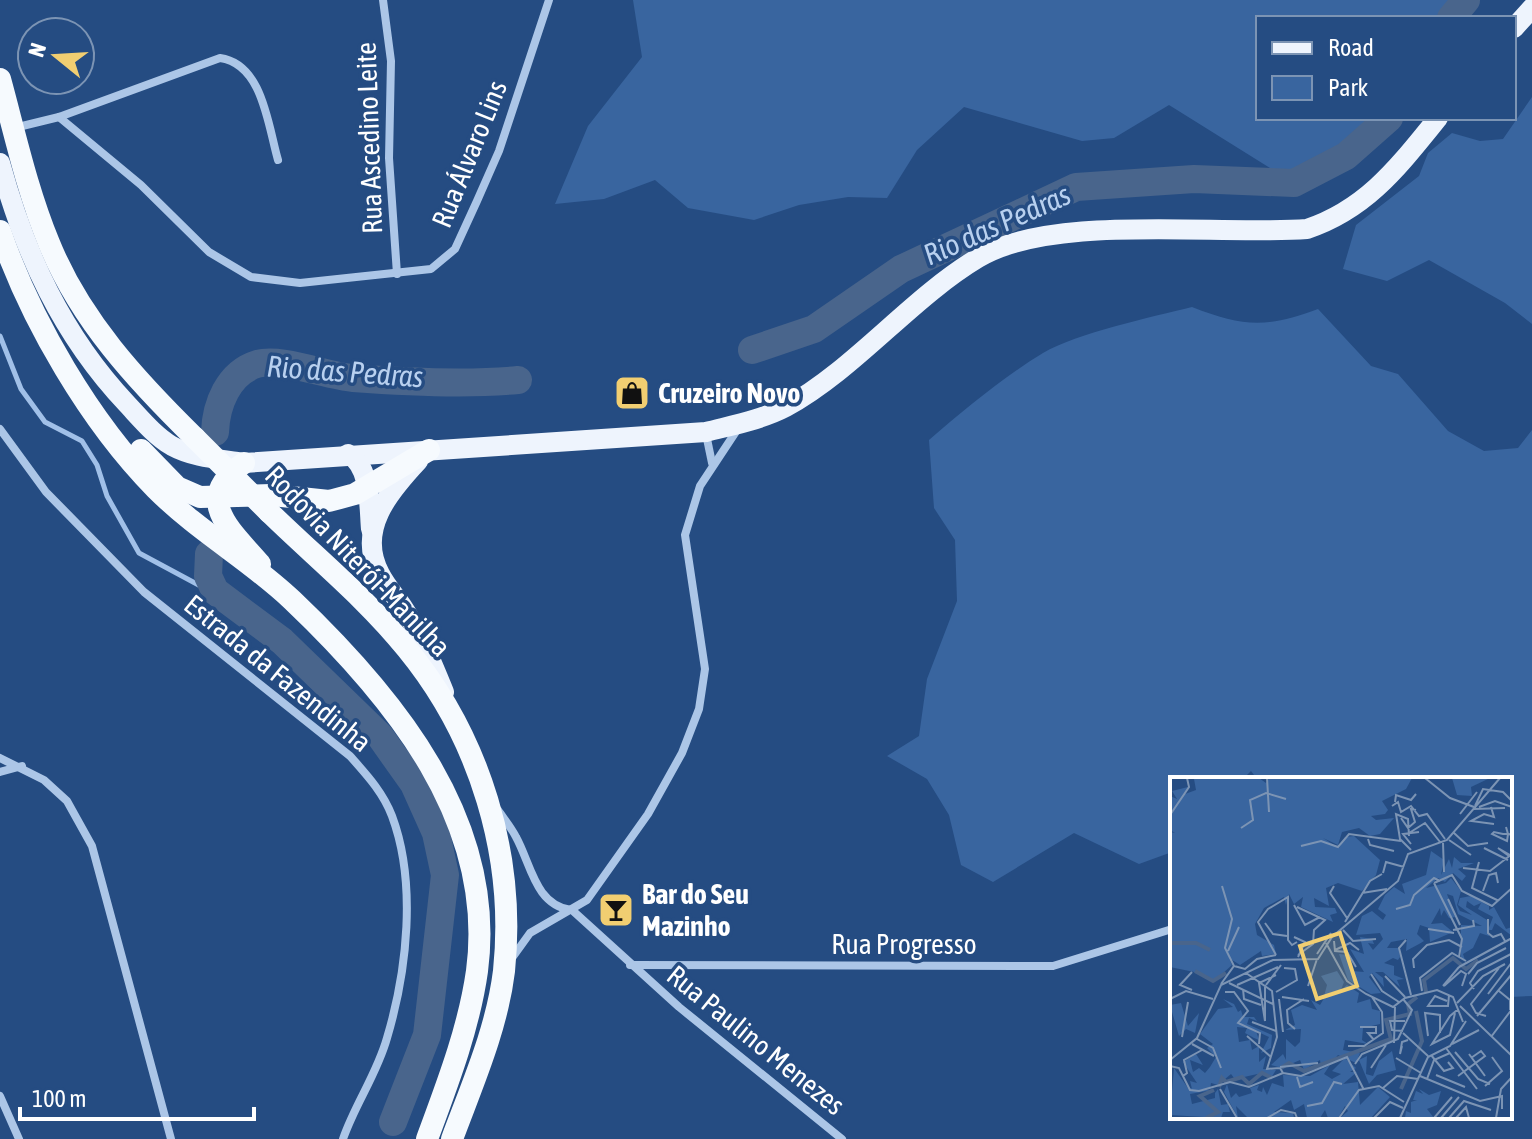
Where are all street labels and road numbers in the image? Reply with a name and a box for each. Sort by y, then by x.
street label: Rua Ascedino Leite [350,42,388,234]
street label: Rua Álvaro Lins [425,76,513,232]
street label: Rodovia Niterói-Manilha [259,459,457,663]
street label: Estrada da Fazendinha [178,588,378,758]
street label: Rua Progresso [831,928,977,960]
street label: Rua Paulino Menezes [661,959,851,1121]

